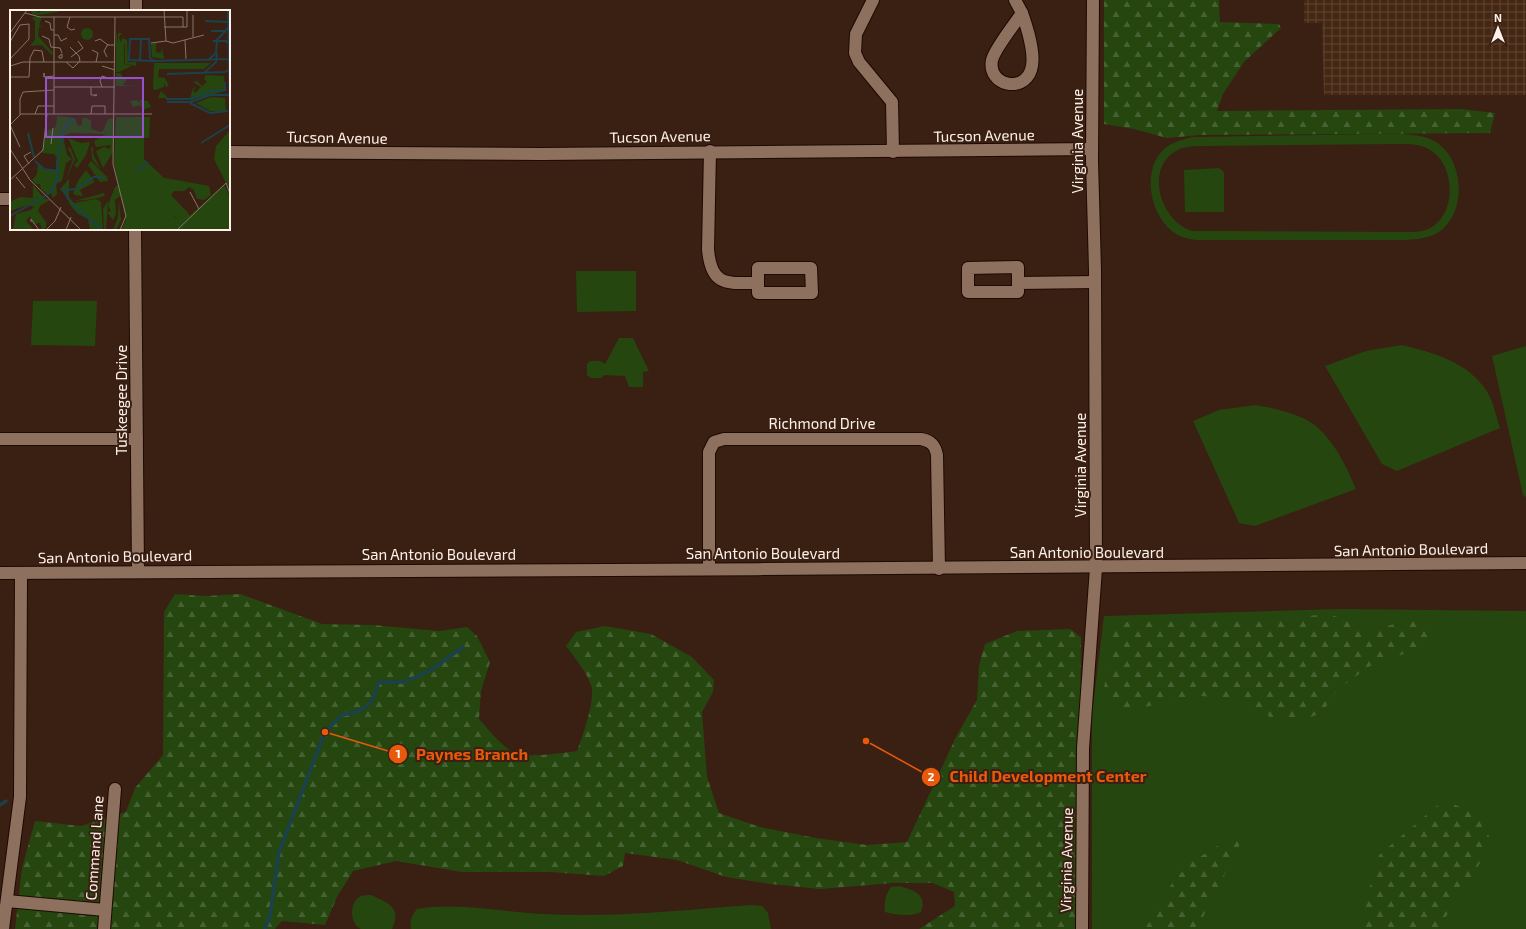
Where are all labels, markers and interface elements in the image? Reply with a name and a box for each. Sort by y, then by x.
north arrow [1478,8,1518,48]
inset map [10,10,230,230]
text: N [1494,11,1502,24]
street label: Virginia Avenue [1068,89,1086,193]
street label: Tucson Avenue [933,125,1035,145]
street label: Tucson Avenue [609,126,711,146]
street label: Tucson Avenue [286,127,388,147]
street label: Tuskeegee Drive [112,345,130,455]
street label: Virginia Avenue [1071,413,1089,517]
street label: Richmond Drive [769,414,875,432]
street label: San Antonio Boulevard [1334,539,1488,559]
street label: San Antonio Boulevard [1010,543,1164,561]
street label: San Antonio Boulevard [686,544,840,562]
street label: San Antonio Boulevard [362,545,516,563]
street label: San Antonio Boulevard [38,546,192,566]
callout: Paynes Branch [388,740,536,768]
text: Paynes Branch [416,744,528,764]
text: 1 [395,746,401,760]
callout: Child Development Center [921,763,1154,791]
text: Child Development Center [949,766,1147,785]
text: 2 [928,769,935,783]
street label: Command Lane [81,795,107,901]
street label: Virginia Avenue [1056,807,1076,913]

